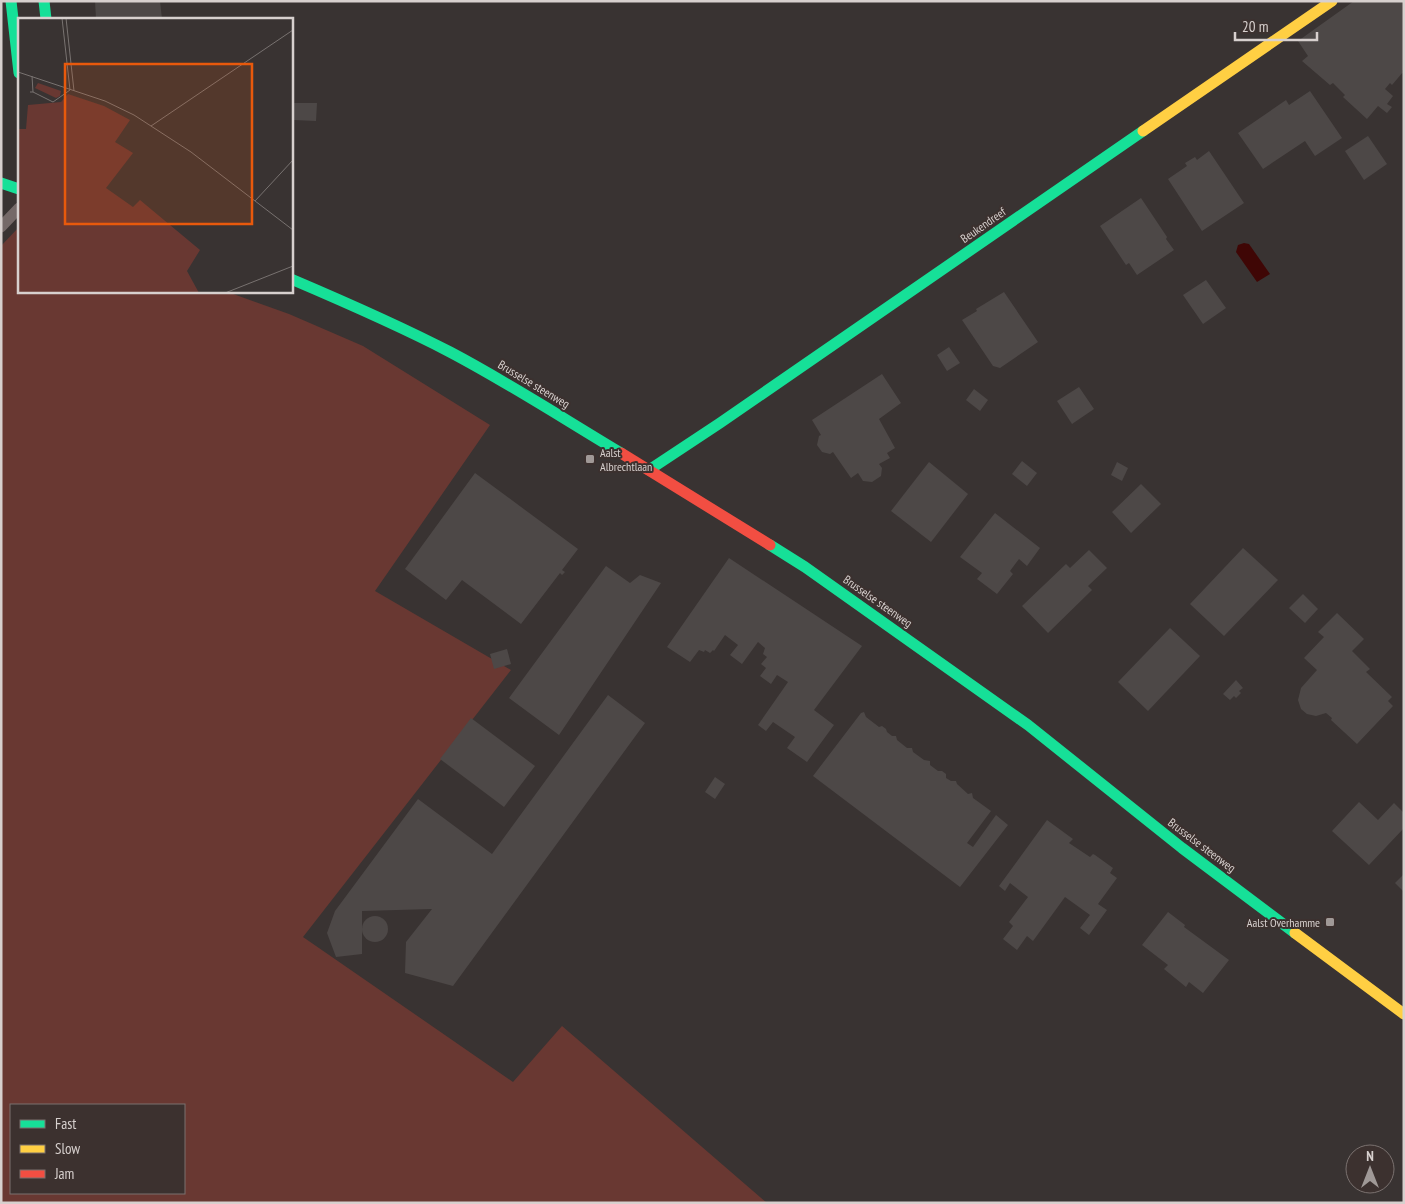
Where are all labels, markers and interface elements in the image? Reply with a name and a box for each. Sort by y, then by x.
scale bar [1235,10,1318,42]
text: 20 m [1242,17,1268,36]
inset map [18,18,292,292]
street label: Beukendreef [957,203,1009,246]
street label: Brusselse steenweg [495,357,573,411]
place label: Aalst Albrechtlaan [600,445,652,474]
marker: Aalst Albrechtlaan [584,453,596,465]
street label: Brusselse steenweg [841,572,915,630]
street label: Brusselse steenweg [1165,815,1239,875]
place label: Aalst Overhamme [1247,915,1320,930]
marker: Aalst Overhamme [1324,916,1336,928]
legend [10,1104,185,1194]
text: Fast [55,1114,76,1133]
text: Slow [55,1139,80,1158]
north arrow [1345,1144,1395,1194]
text: N [1366,1147,1374,1165]
text: Jam [54,1164,74,1183]

